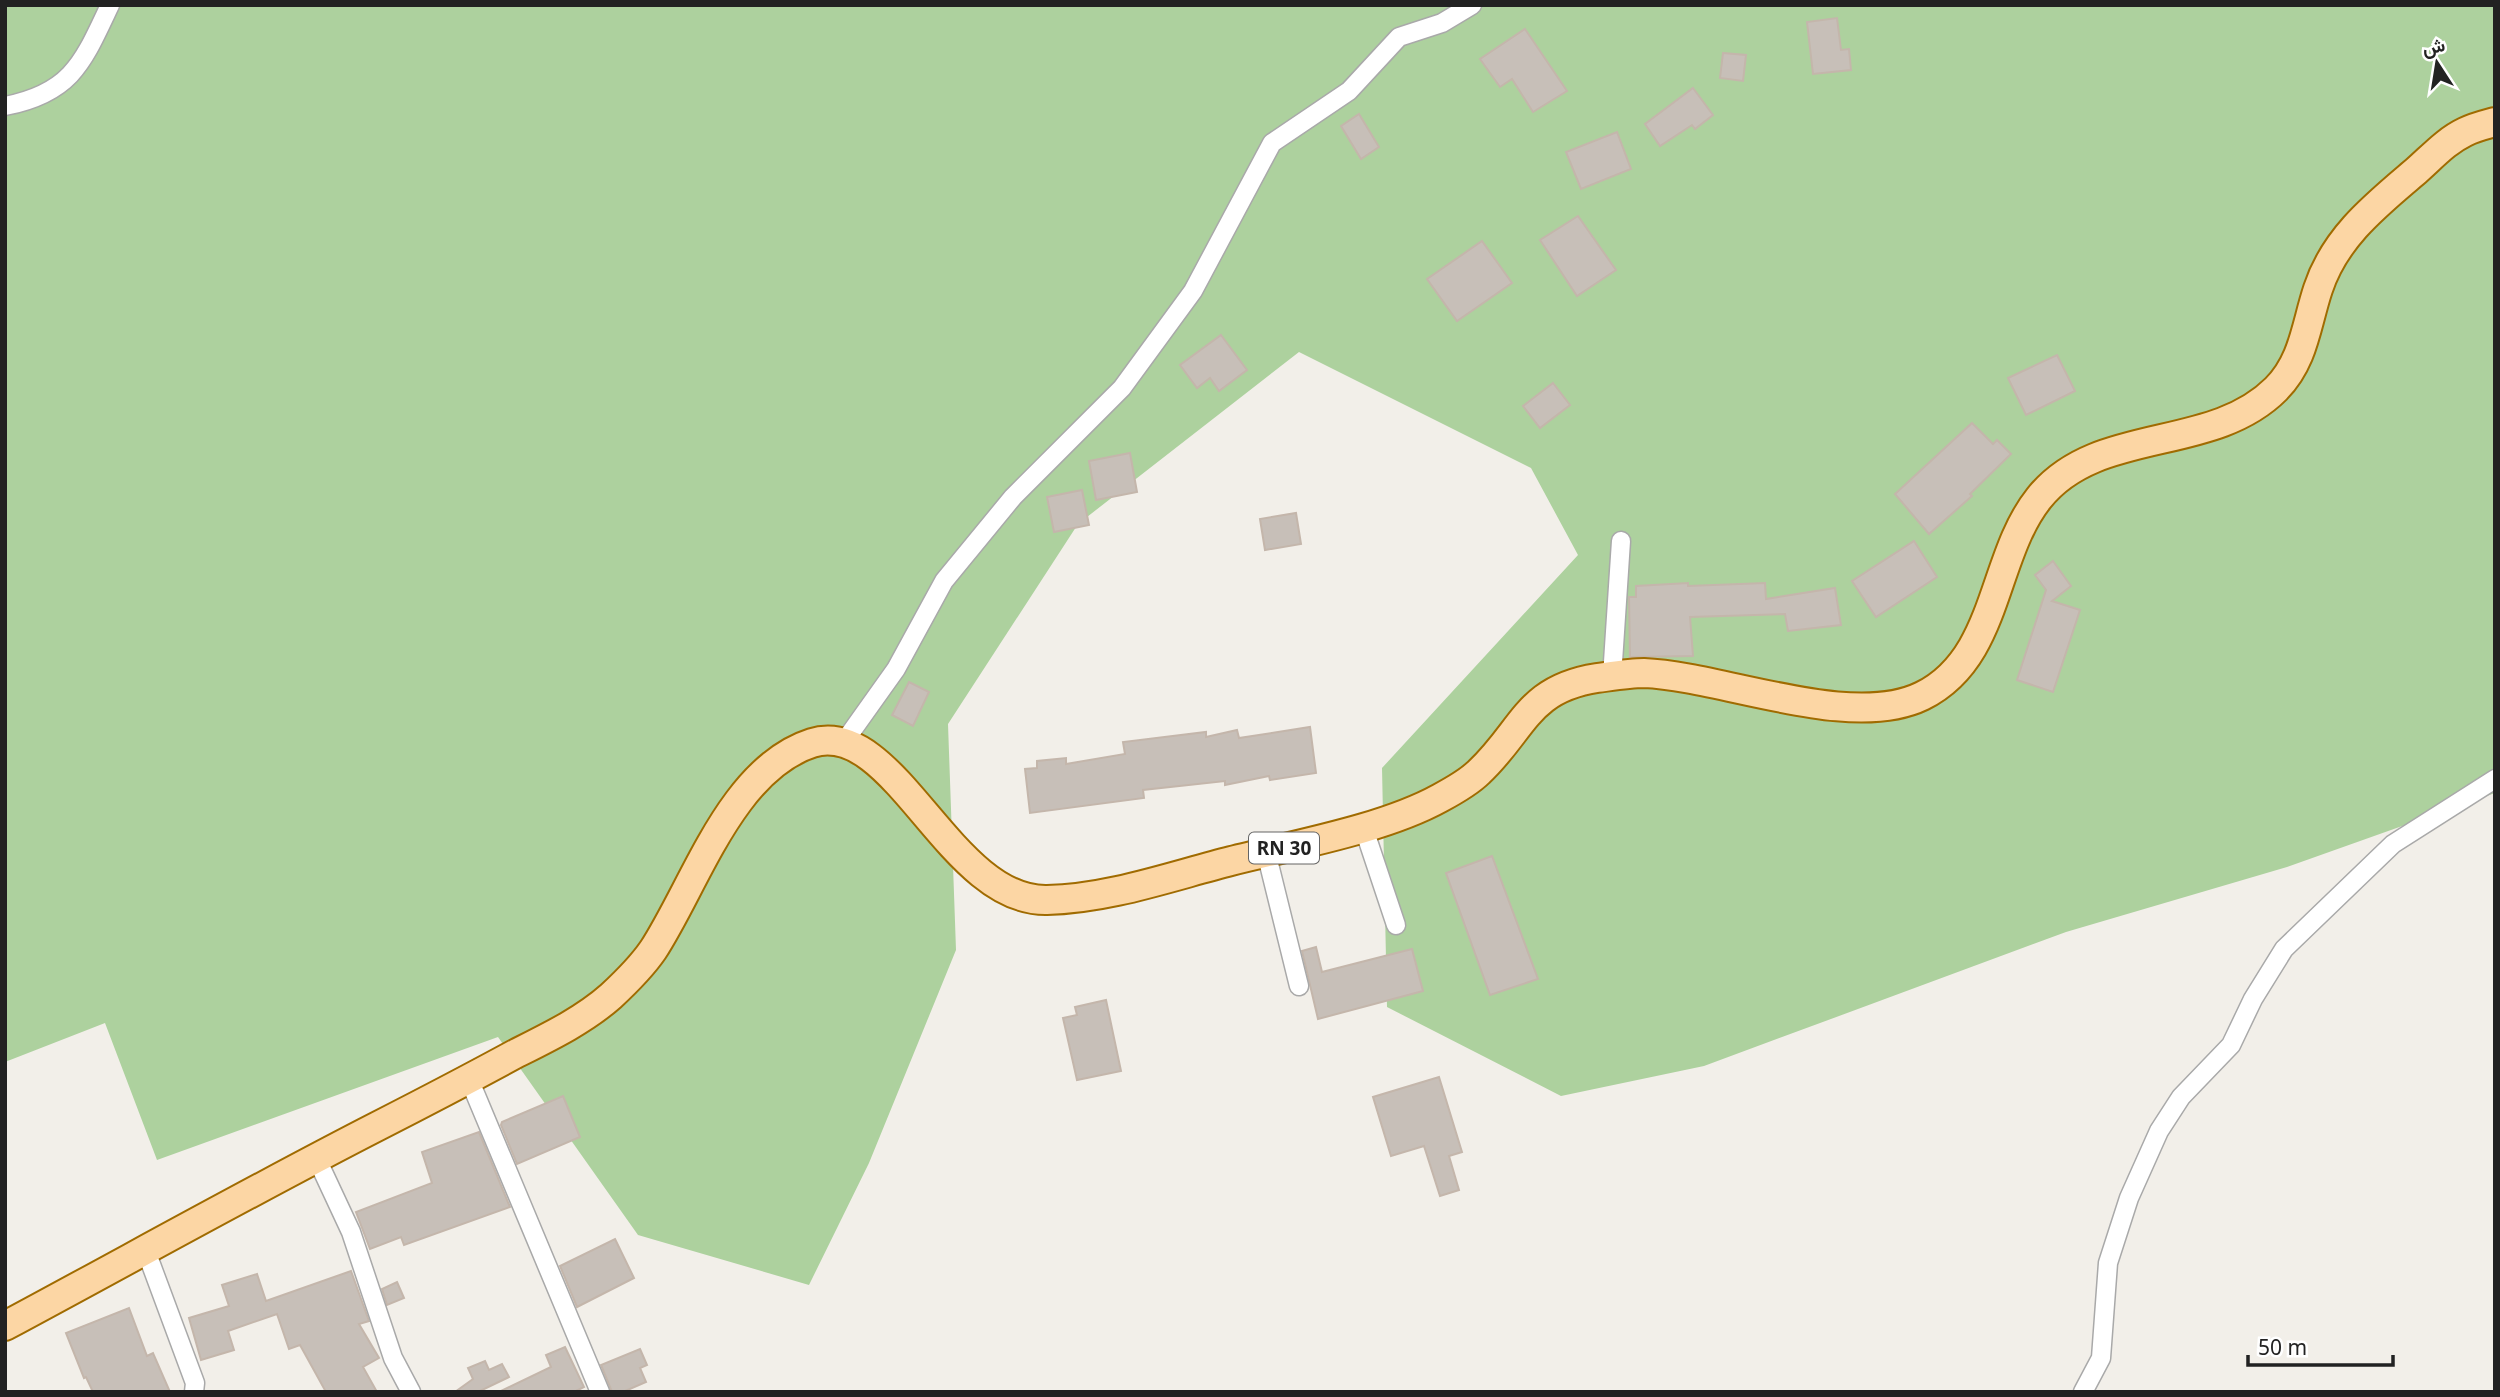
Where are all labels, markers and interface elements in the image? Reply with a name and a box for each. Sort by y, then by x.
north arrow [2402,28,2472,98]
text: ش [2420,31,2447,61]
road number: RN 30 [1249,832,1319,863]
scale bar [2248,1324,2393,1368]
text: 50 m [2258,1333,2307,1361]

